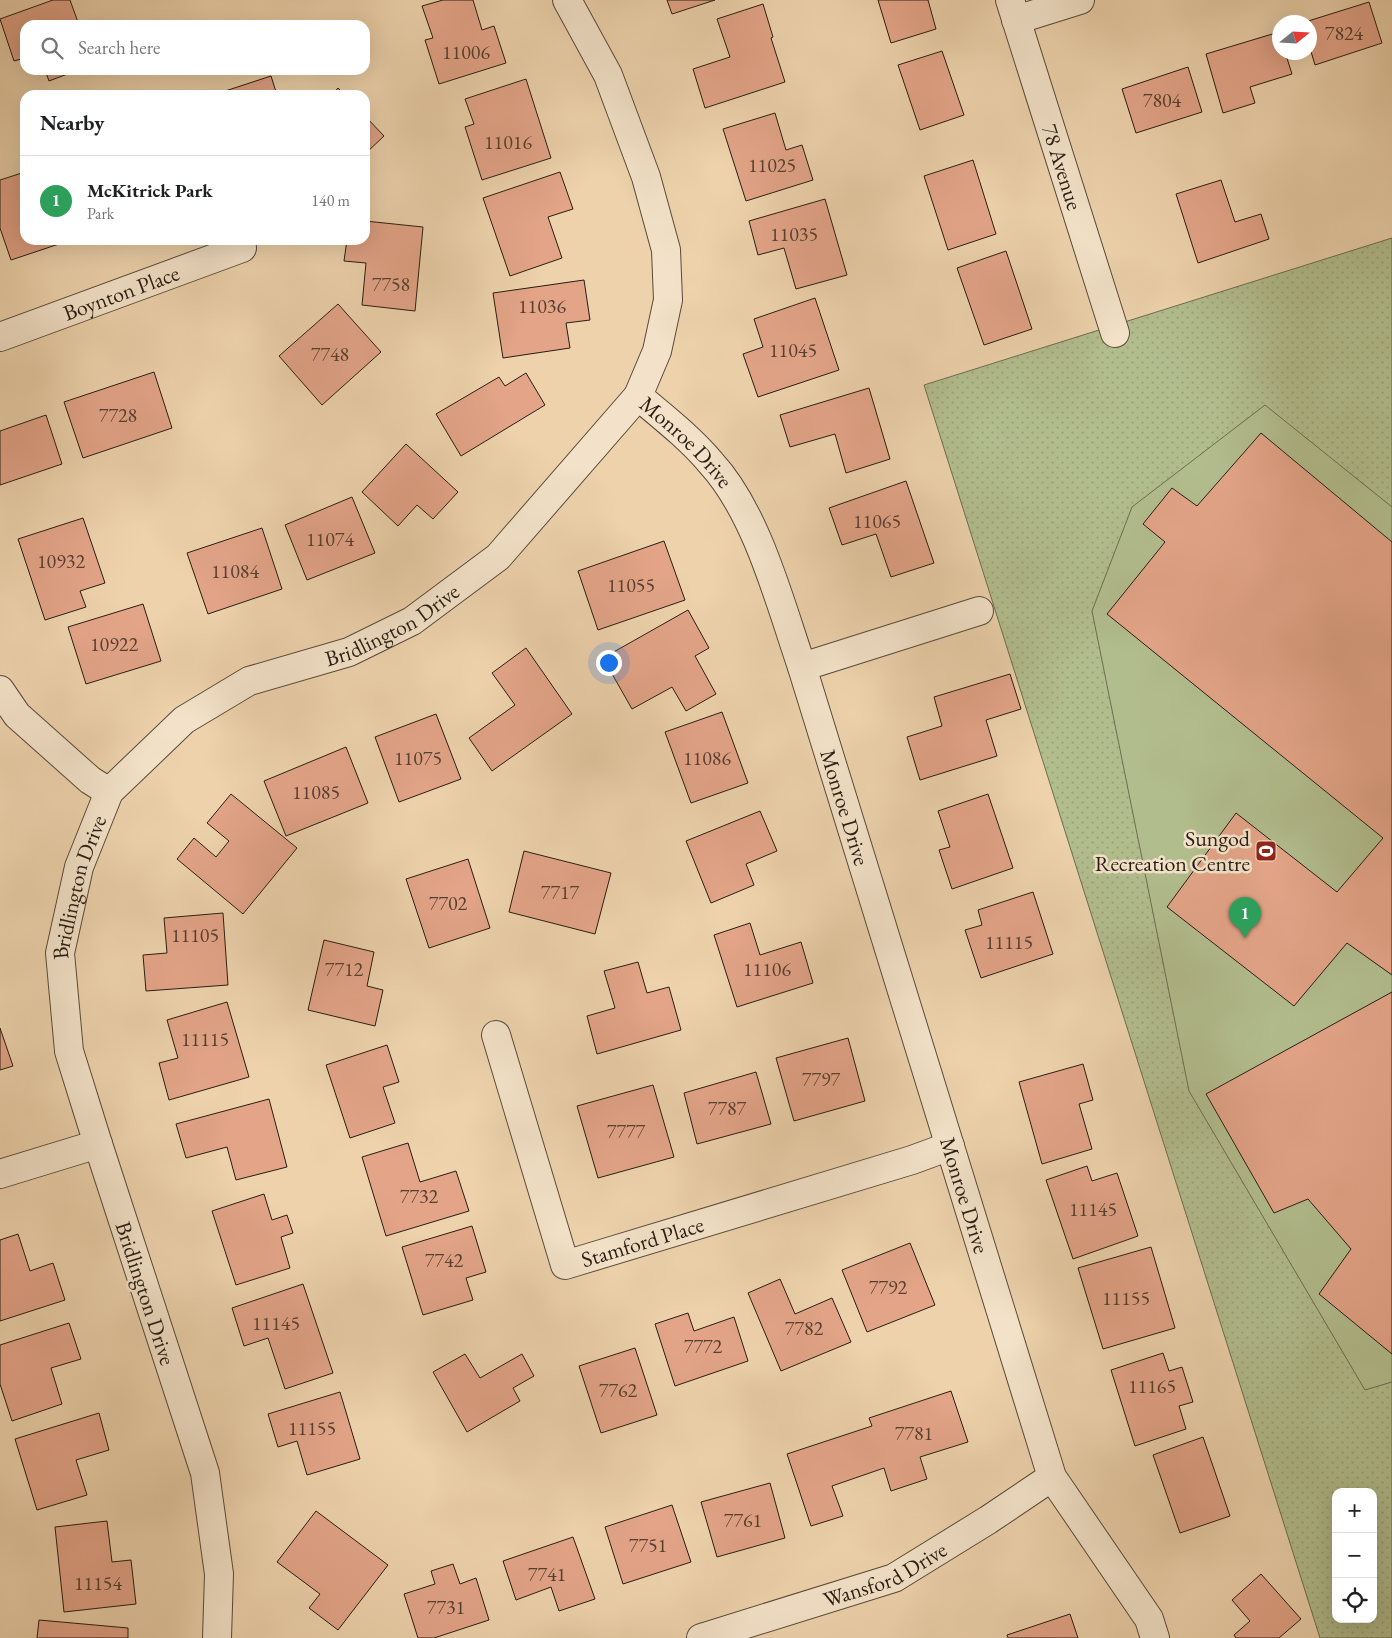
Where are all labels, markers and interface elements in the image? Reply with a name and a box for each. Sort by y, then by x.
north arrow [1272,15,1317,60]
search box [20,20,370,75]
house number: 7824 [1325,20,1364,46]
icon: search [38,34,66,62]
text: Search here [78,35,160,60]
house number: 11006 [442,39,490,65]
house number: 7804 [1143,87,1182,113]
text: Nearby [40,109,104,136]
street label: 78 Avenue [1035,120,1089,214]
house number: 11016 [484,129,532,155]
house number: 11025 [748,152,796,178]
text: McKitrick Park [87,178,213,203]
text: 1 [52,190,60,211]
text: 140 m [311,190,350,211]
text: Park [87,203,114,224]
house number: 11035 [770,221,818,247]
street label: Boynton Place [59,258,184,328]
house number: 7758 [372,271,410,297]
house number: 11036 [518,293,566,319]
house number: 11045 [769,337,817,363]
house number: 7748 [311,341,349,367]
street label: Monroe Drive [634,390,740,494]
house number: 7728 [99,402,137,428]
house number: 11065 [853,508,901,534]
house number: 11074 [306,526,354,552]
house number: 10932 [37,548,85,574]
house number: 11084 [211,558,259,584]
house number: 11055 [607,572,655,598]
street label: Bridlington Drive [322,577,465,673]
house number: 10922 [90,631,138,657]
your location [596,650,622,676]
house number: 11075 [394,745,442,771]
house number: 11086 [683,745,731,771]
street label: Monroe Drive [813,746,877,869]
house number: 11085 [292,779,340,805]
street label: Bridlington Drive [45,810,113,961]
place label: Sungod Recreation Centre [1095,824,1251,878]
sports icon: Sungod Recreation Centre [1254,839,1278,863]
house number: 7717 [541,879,580,905]
house number: 7702 [429,890,468,916]
pin: 1 [1229,897,1261,938]
house number: 11105 [171,922,219,948]
house number: 11115 [985,929,1033,955]
house number: 7712 [325,956,364,982]
house number: 11106 [743,956,791,982]
house number: 11115 [181,1026,229,1052]
house number: 7797 [802,1066,841,1092]
house number: 7787 [708,1095,747,1121]
house number: 7777 [607,1118,646,1144]
street label: Monroe Drive [933,1134,996,1257]
house number: 7732 [400,1183,439,1209]
house number: 11145 [1069,1196,1117,1222]
street label: Stamford Place [578,1210,708,1274]
street label: Bridlington Drive [109,1218,183,1369]
house number: 7742 [425,1247,464,1273]
house number: 7792 [869,1274,908,1300]
house number: 11155 [1102,1285,1150,1311]
house number: 11145 [252,1310,300,1336]
house number: 7782 [785,1315,824,1341]
house number: 7772 [684,1333,723,1359]
house number: 11165 [1128,1373,1176,1399]
house number: 7762 [599,1377,638,1403]
house number: 11155 [288,1415,336,1441]
house number: 7781 [895,1420,933,1446]
map controls [1332,1488,1377,1623]
button: + [1332,1488,1377,1533]
house number: 7761 [724,1507,762,1533]
house number: 7751 [629,1532,667,1558]
button: − [1332,1533,1377,1578]
street label: Wansford Drive [820,1535,953,1614]
house number: 7741 [528,1561,566,1587]
house number: 11154 [74,1570,122,1596]
button: locate [1332,1578,1377,1623]
house number: 7731 [427,1594,465,1620]

